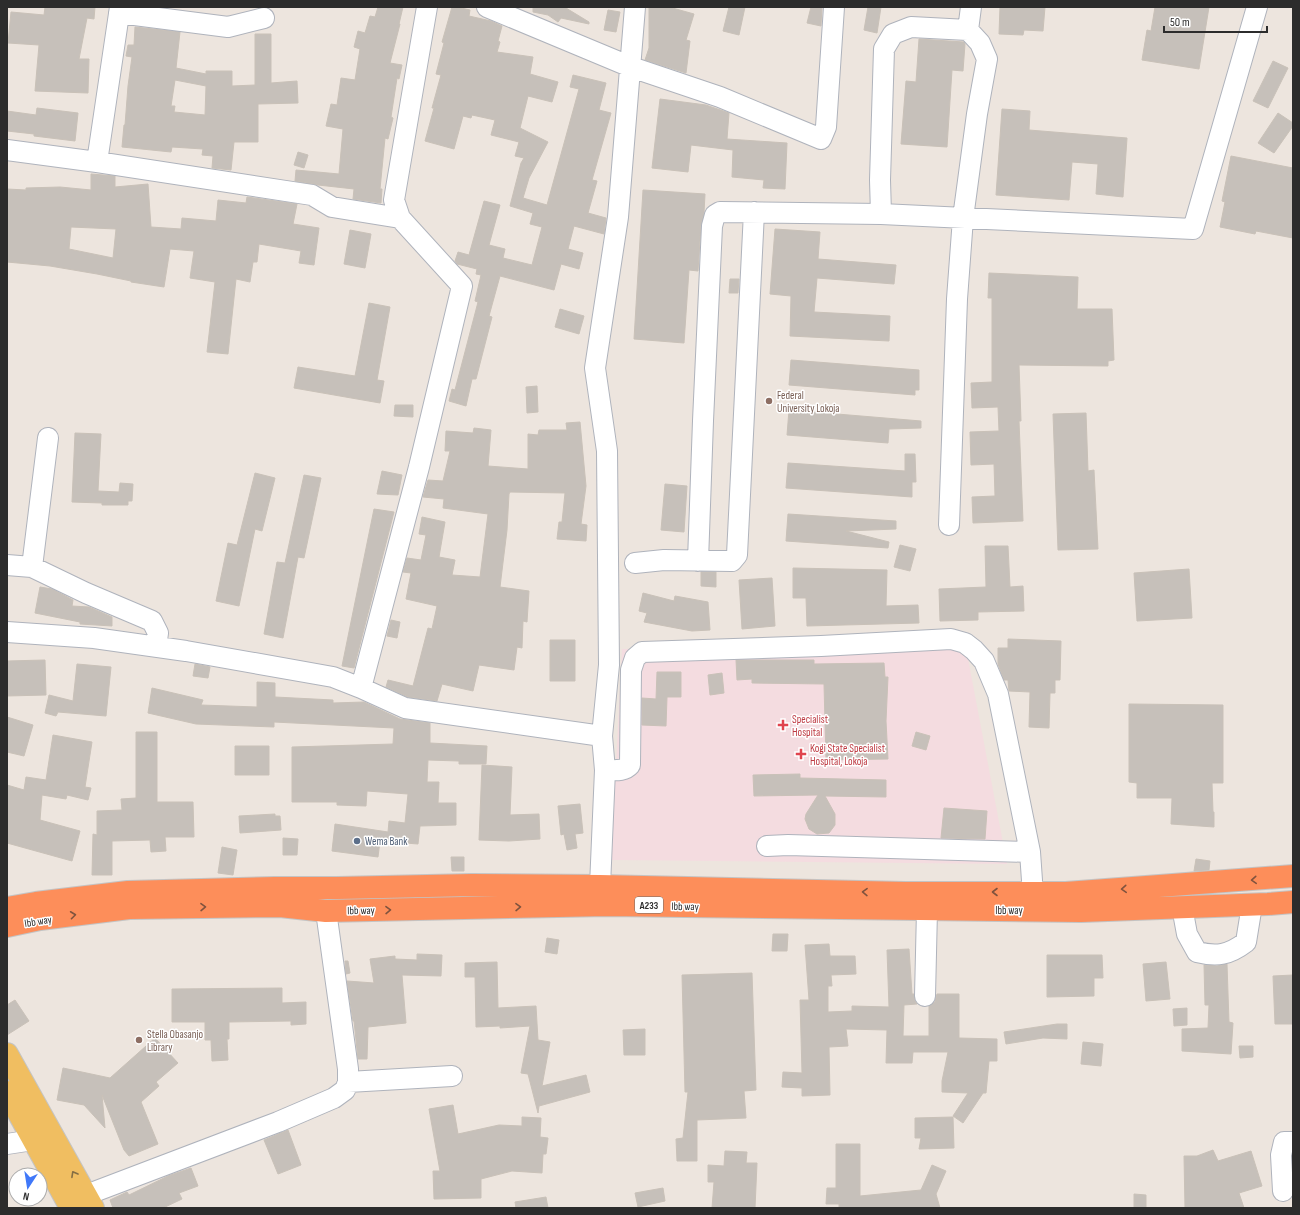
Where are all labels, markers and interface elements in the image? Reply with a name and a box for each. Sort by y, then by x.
scale bar [1164,8,1267,34]
text: 50 m [1170,15,1190,30]
place label: Federal University Lokoja [777,389,839,415]
marker: Federal University Lokoja [764,396,774,406]
place label: Specialist Hospital [792,713,829,739]
marker: Specialist Hospital [777,719,789,731]
place label: Kogi State Specialist Hospital, Lokoja [810,742,886,768]
marker: Kogi State Specialist Hospital, Lokoja [795,748,807,760]
place label: Wema Bank [365,835,408,848]
marker: Wema Bank [352,836,362,846]
one-way arrow [1251,875,1257,884]
one-way arrow [1121,885,1127,894]
one-way arrow [862,888,868,896]
one-way arrow [992,888,998,896]
road number: A233 [635,897,663,913]
street label: Ibb way [671,900,700,913]
one-way arrow [200,903,206,911]
one-way arrow [515,903,521,911]
street label: Ibb way [347,904,376,917]
street label: Ibb way [995,904,1024,917]
one-way arrow [385,906,391,914]
one-way arrow [70,911,76,920]
street label: Ibb way [23,913,53,930]
place label: Stella Obasanjo Library [147,1028,204,1054]
marker: Stella Obasanjo Library [134,1035,144,1045]
north arrow [8,1167,48,1207]
one-way arrow [71,1171,79,1178]
text: N [22,1189,30,1203]

